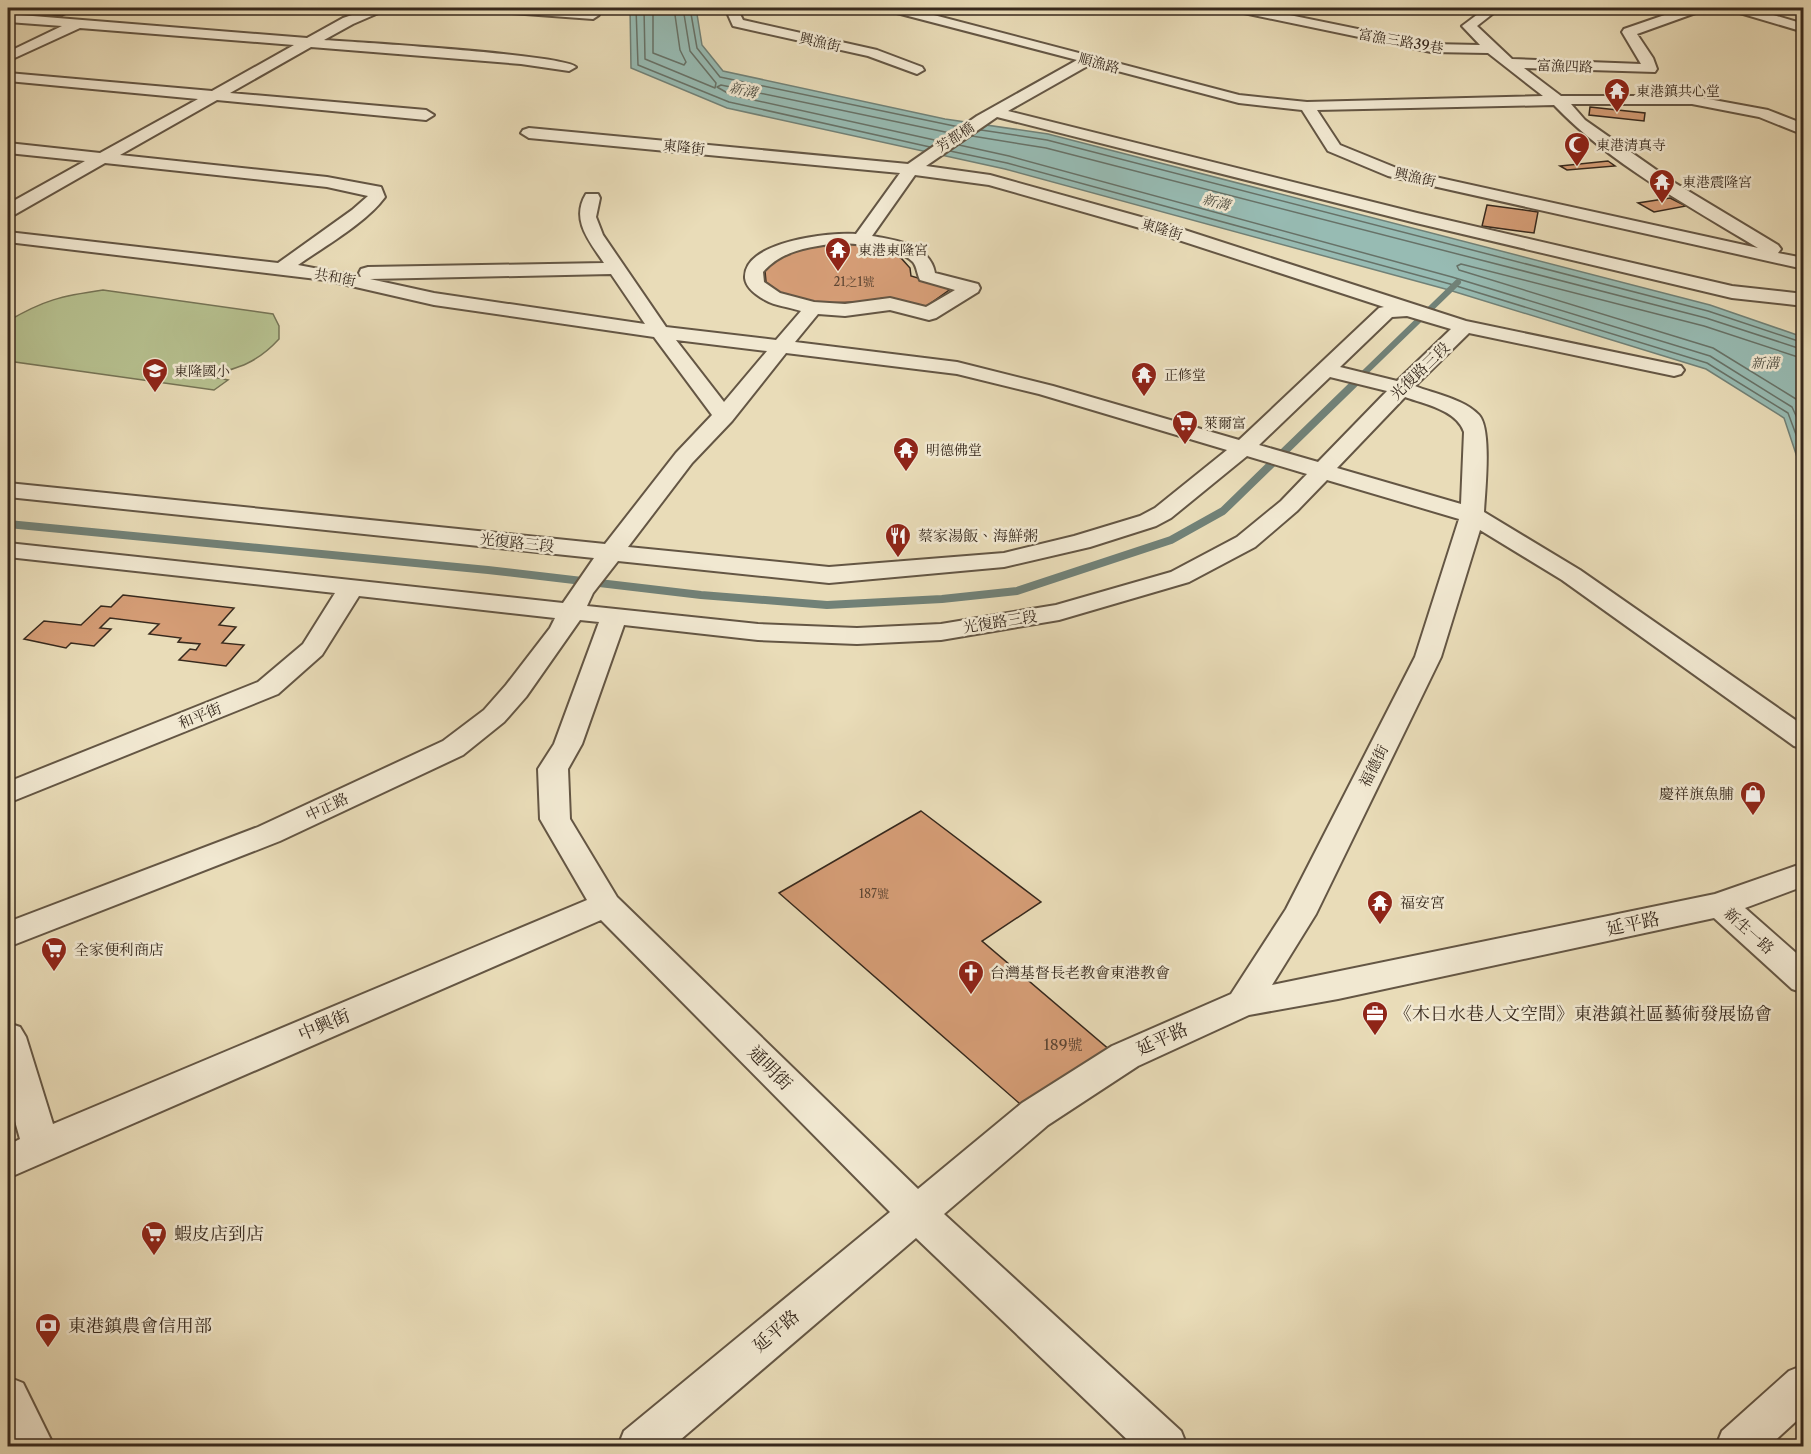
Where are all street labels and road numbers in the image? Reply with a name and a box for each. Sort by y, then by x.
street label: 富漁三路39巷 [1357,25,1445,57]
street label: 興漁街 [798,29,842,55]
street label: 順漁路 [1076,49,1122,77]
street label: 富漁四路 [1537,56,1593,76]
street label: 芳都橋 [932,118,978,156]
street label: 東隆街 [662,136,706,158]
street label: 興漁街 [1393,164,1437,190]
street label: 東隆街 [1139,214,1185,244]
street label: 共和街 [313,264,357,290]
street label: 光復路三段 [1386,338,1453,404]
street label: 光復路三段 [479,529,555,556]
street label: 光復路三段 [961,606,1038,637]
street label: 和平街 [175,698,224,733]
street label: 福德街 [1355,741,1392,790]
street label: 中正路 [302,788,351,825]
street label: 新生一路 [1721,903,1778,958]
street label: 延平路 [1604,908,1662,940]
street label: 中興街 [295,1004,353,1046]
street label: 延平路 [1133,1018,1191,1060]
street label: 通明街 [743,1041,797,1095]
street label: 延平路 [748,1305,804,1357]

